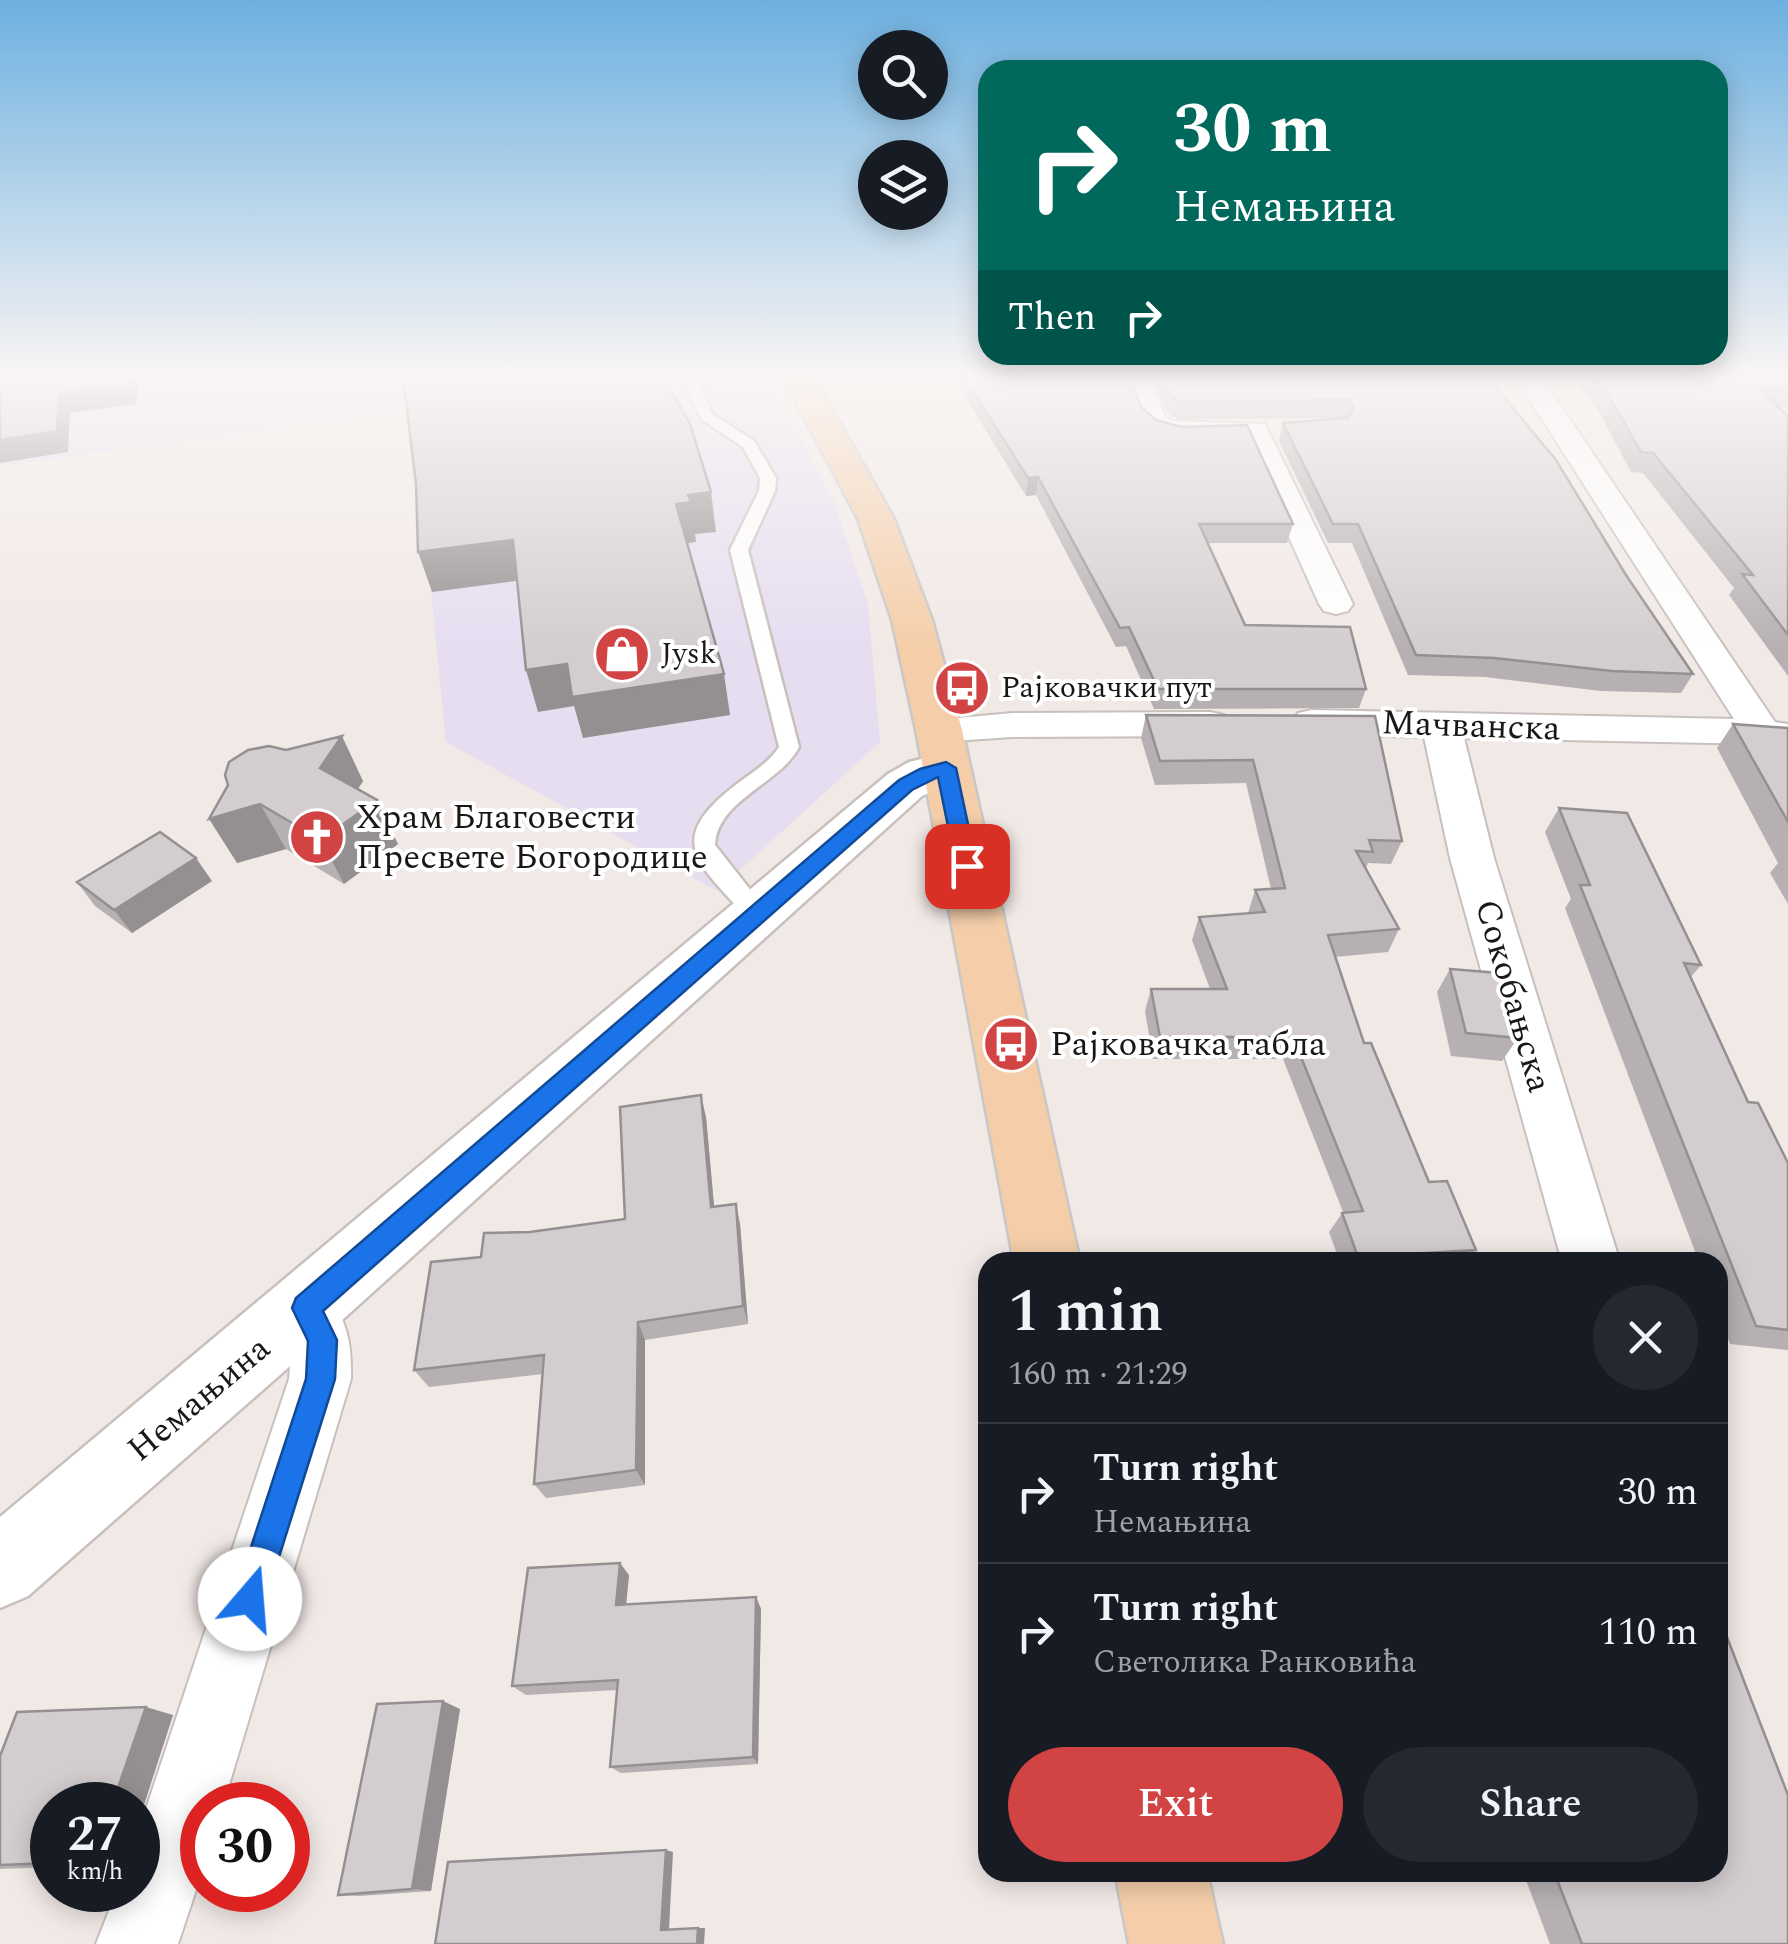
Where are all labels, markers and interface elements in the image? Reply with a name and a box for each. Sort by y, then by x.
map controls [858,30,948,230]
button: search [858,30,948,120]
text: 30 m [1173,77,1332,183]
icon: right [1008,100,1138,230]
button: layers [858,140,948,230]
text: Немањина [1173,173,1395,242]
text: Then [1008,289,1096,347]
icon: right [1116,290,1171,345]
shop icon: Jysk [592,624,652,684]
place label: Jysk [661,631,717,677]
bus stop icon: Рајковачки пут [932,658,992,718]
place label: Рајковачки пут [1001,665,1212,711]
street label: Мачванска [1381,696,1561,756]
place label: Храм Благовести Пресвете Богородице [356,791,708,884]
church icon: Храм Благовести Пресвете Богородице [287,807,347,867]
pin [925,824,1010,909]
icon: arrive [940,839,995,894]
street label: Сокобањска [1460,893,1566,1099]
bus stop icon: Рајковачка табла [981,1014,1041,1074]
place label: Рајковачка табла [1050,1018,1326,1071]
text: 1 min [1008,1266,1164,1358]
button: close [1593,1285,1698,1390]
street label: Немањина [116,1323,282,1475]
text: 160 m · 21:29 [1008,1350,1188,1399]
text: Turn right [1093,1440,1278,1498]
text: 30 m [1618,1464,1698,1522]
icon: right [1008,1466,1063,1521]
text: Немањина [1093,1498,1251,1547]
position arrow [198,1547,302,1651]
text: Turn right [1093,1580,1278,1638]
text: 110 m [1599,1604,1698,1662]
icon: right [1008,1606,1063,1661]
text: Светолика Ранковића [1093,1638,1416,1687]
button: Exit [1008,1747,1343,1862]
button: Share [1363,1747,1698,1862]
speed limit sign: 30 [180,1782,310,1912]
text: 27 [67,1797,123,1873]
text: km/h [67,1853,123,1891]

